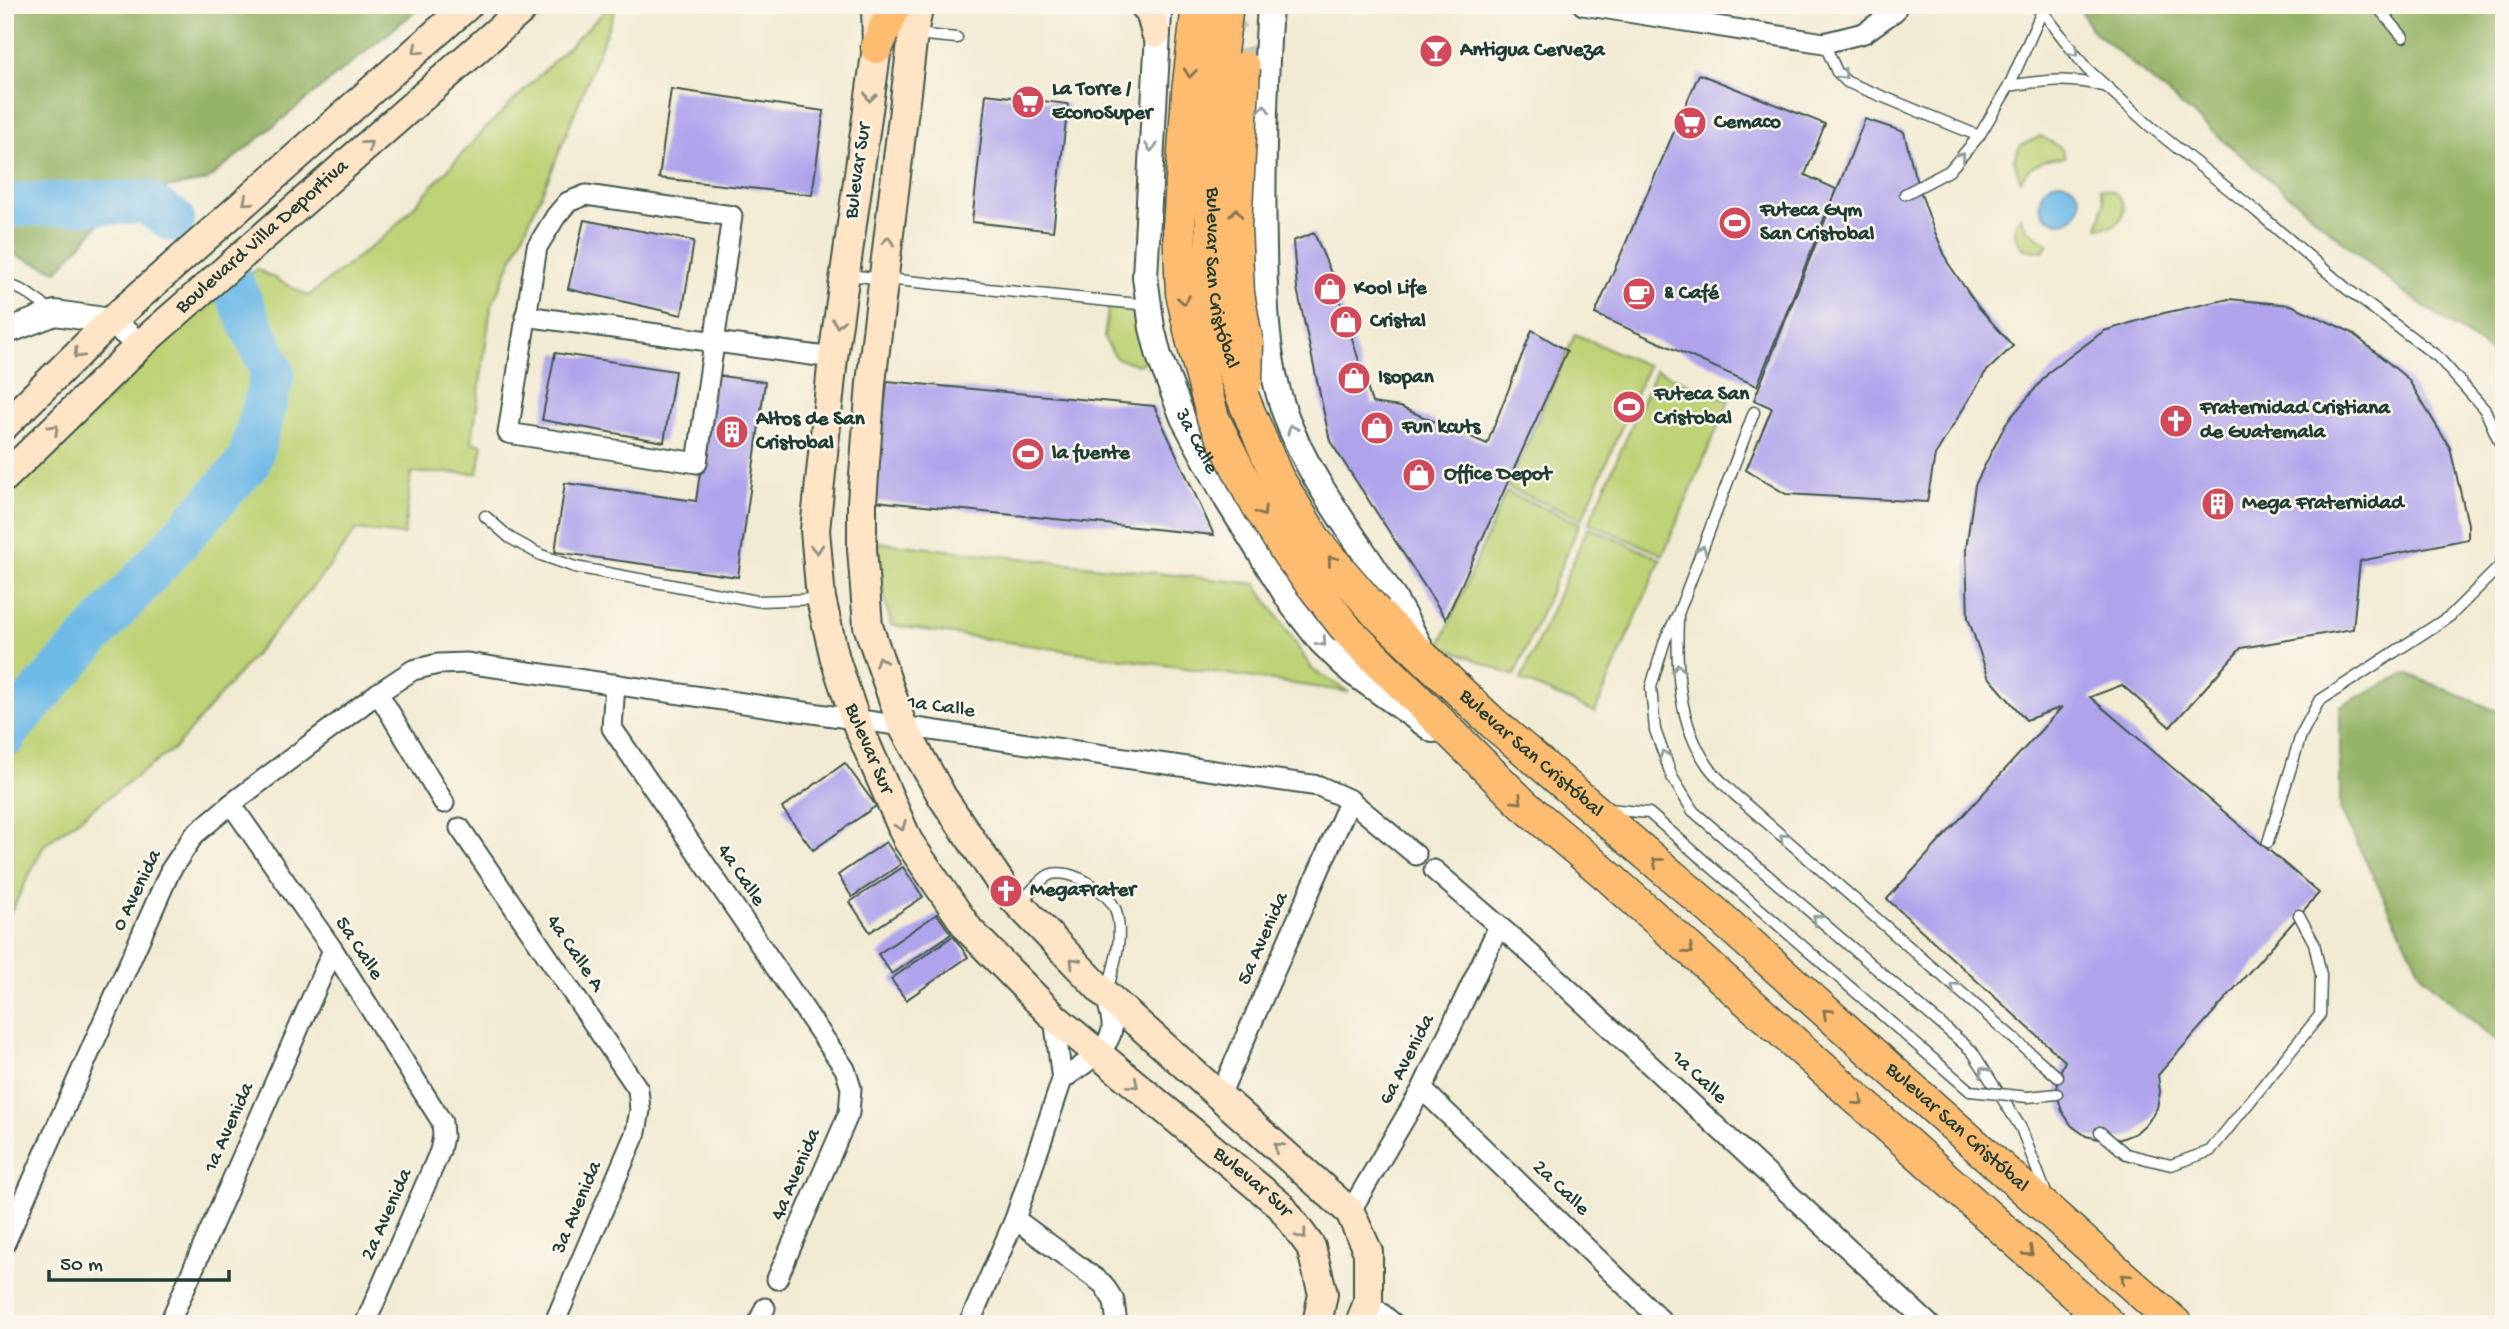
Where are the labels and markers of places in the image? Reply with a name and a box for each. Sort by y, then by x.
bar icon: Antigua Cerveza [1417,32,1455,70]
place label: Antigua Cerveza [1459,39,1606,64]
place label: La Torre / EconoSuper [1052,78,1155,127]
supermarket icon: La Torre / EconoSuper [1009,83,1047,121]
supermarket icon: Cemaco [1671,104,1709,142]
place label: Cemaco [1713,111,1781,136]
place label: Futeca Gym San Cristobal [1759,199,1875,248]
sports icon: Futeca Gym San Cristobal [1716,204,1754,242]
shop icon: Kool Life [1311,270,1349,308]
cafe icon: & Café [1620,275,1658,313]
place label: Kool Life [1353,277,1428,302]
place label: & Café [1664,282,1720,307]
shop icon: Cristal [1327,303,1365,341]
place label: Cristal [1369,310,1426,335]
shop icon: Isopan [1335,359,1373,397]
place label: Isopan [1378,366,1435,391]
place label: Futeca San Cristobal [1653,383,1750,432]
sports icon: Futeca San Cristobal [1610,388,1648,426]
place label: Fraternidad Cristiana de Guatemala [2199,397,2391,446]
church icon: Fraternidad Cristiana de Guatemala [2157,402,2195,440]
place label: Altos de San Cristobal [755,408,866,457]
shop icon: Fun kcuts [1358,409,1396,447]
building icon: Altos de San Cristobal [713,413,751,451]
place label: Fun kcuts [1401,416,1481,441]
sports icon: la fuente [1009,435,1047,473]
place label: la fuente [1051,442,1131,467]
shop icon: Office Depot [1400,456,1438,494]
place label: Office Depot [1444,463,1554,488]
building icon: Mega Fraternidad [2199,485,2237,523]
place label: Mega Fraternidad [2242,492,2406,517]
church icon: MegaFrater [987,872,1025,910]
place label: MegaFrater [1030,879,1138,904]

